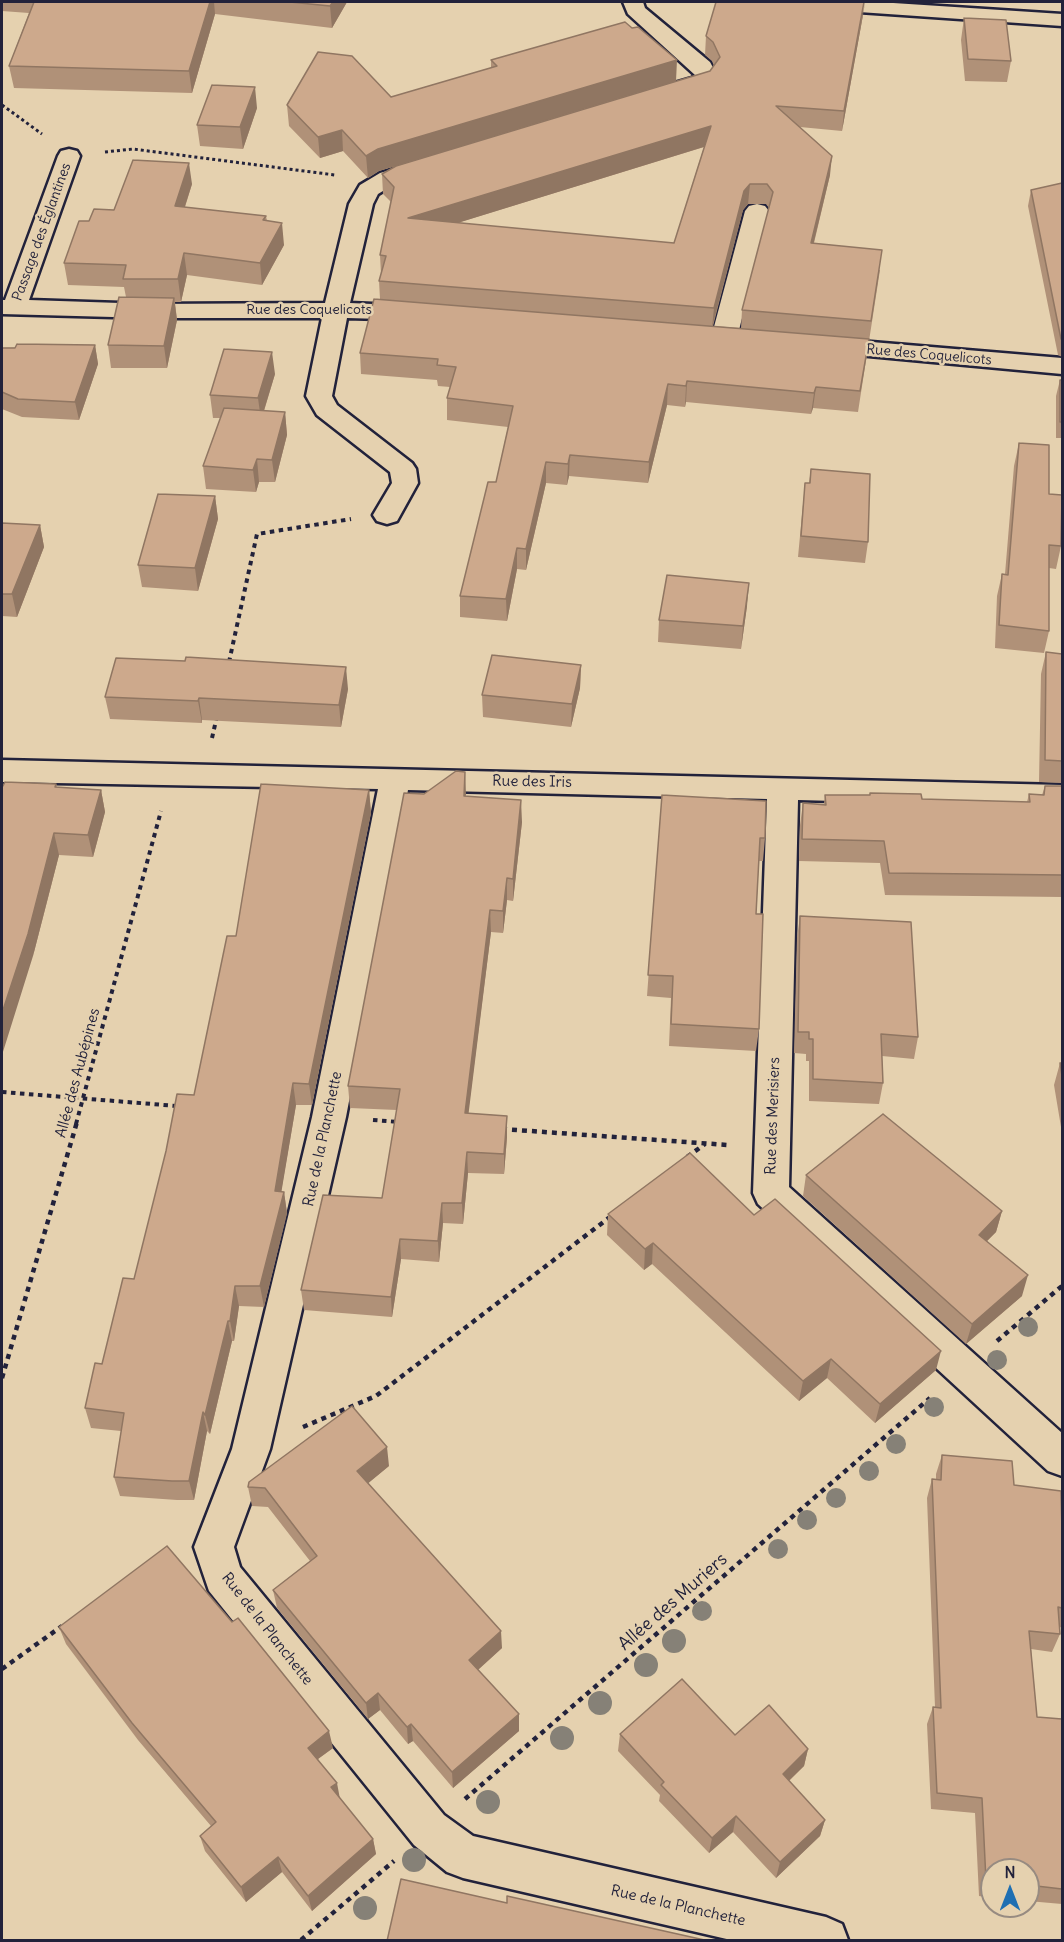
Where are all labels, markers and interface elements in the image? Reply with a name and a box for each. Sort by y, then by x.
street label: Passage des Églantines [9,161,75,303]
street label: Rue des Coquelicots [246,302,372,318]
street label: Rue des Coquelicots [866,341,992,369]
street label: Rue des Iris [492,772,572,792]
street label: Allée des Aubépines [52,1006,104,1140]
street label: Rue des Merisiers [762,1057,784,1175]
street label: Rue de la Planchette [300,1070,346,1208]
street label: Allée des Muriers [614,1549,732,1655]
street label: Rue de la Planchette [218,1569,316,1689]
north arrow [980,1858,1040,1918]
text: N [1004,1862,1016,1882]
street label: Rue de la Planchette [609,1882,747,1930]

